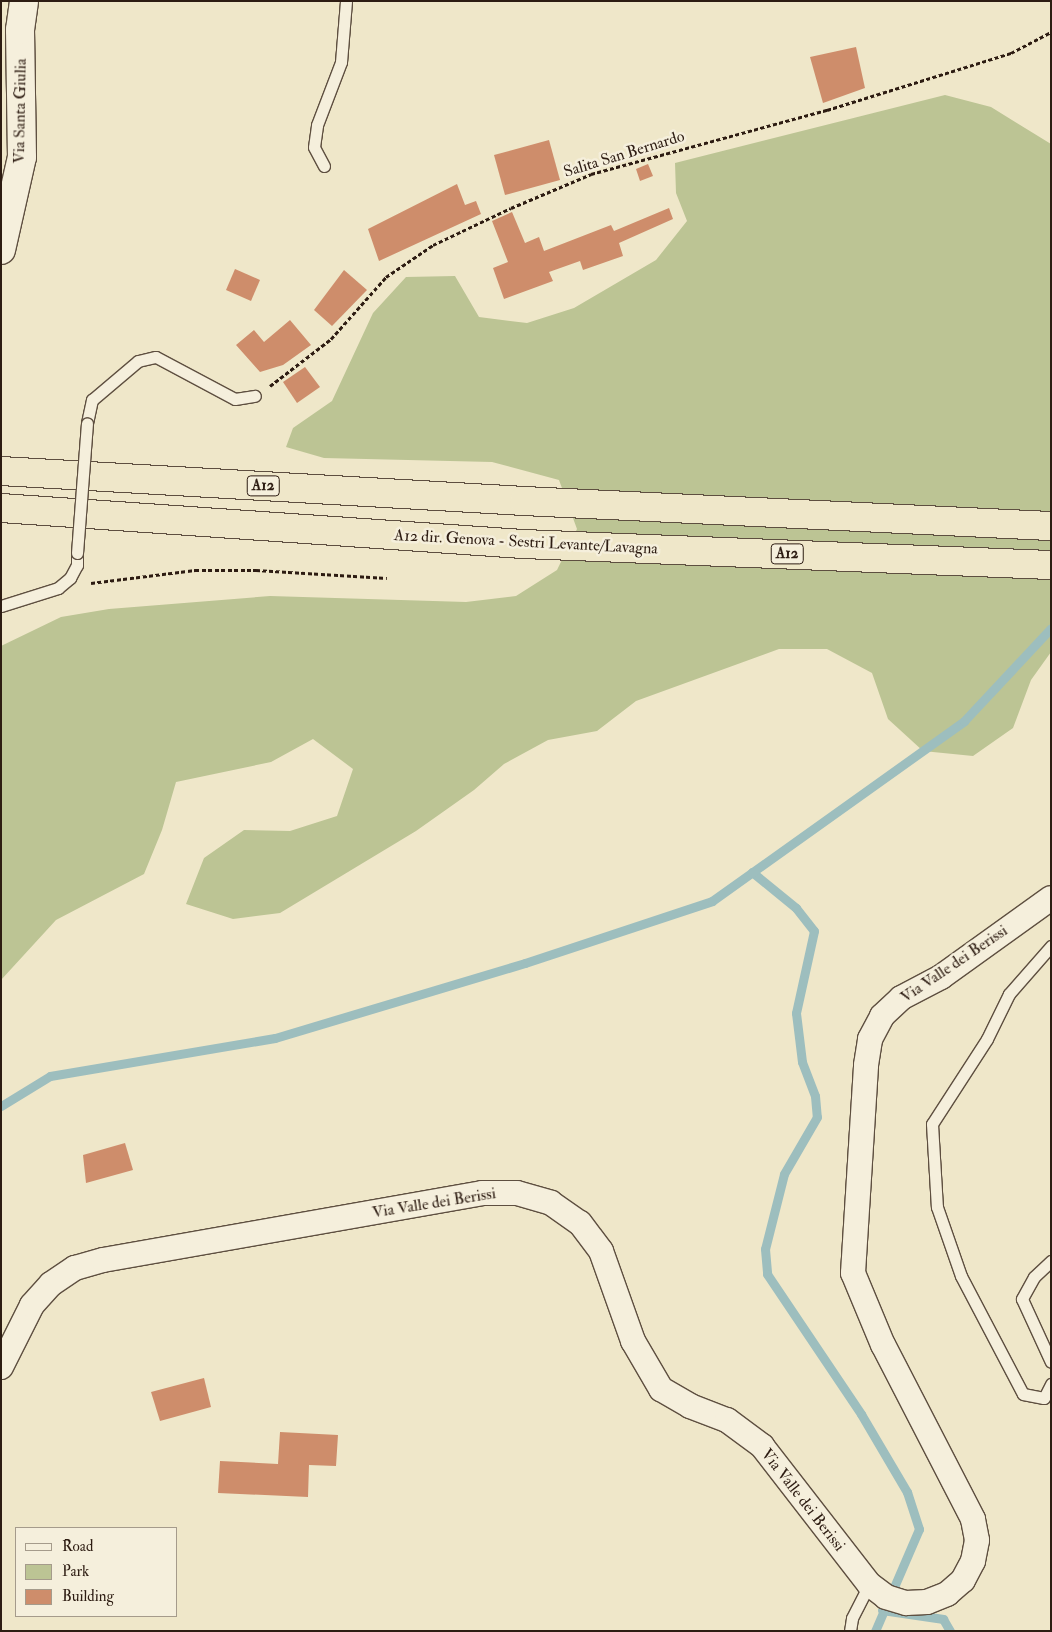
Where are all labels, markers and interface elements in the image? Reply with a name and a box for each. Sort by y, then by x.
street label: Via Santa Giulia [9,58,31,164]
street label: Salita San Bernardo [561,126,687,182]
road number: A12 [247,474,279,498]
street label: A12 dir. Genova - Sestri Levante/Lavagna [394,525,658,559]
road number: A12 [771,542,803,566]
street label: Via Valle dei Berissi [897,921,1011,1007]
street label: Via Valle dei Berissi [371,1184,497,1222]
street label: Via Valle dei Berissi [757,1445,849,1555]
legend [15,1527,178,1617]
text: Road [62,1537,93,1556]
text: Park [62,1562,89,1581]
text: Building [62,1587,114,1606]

